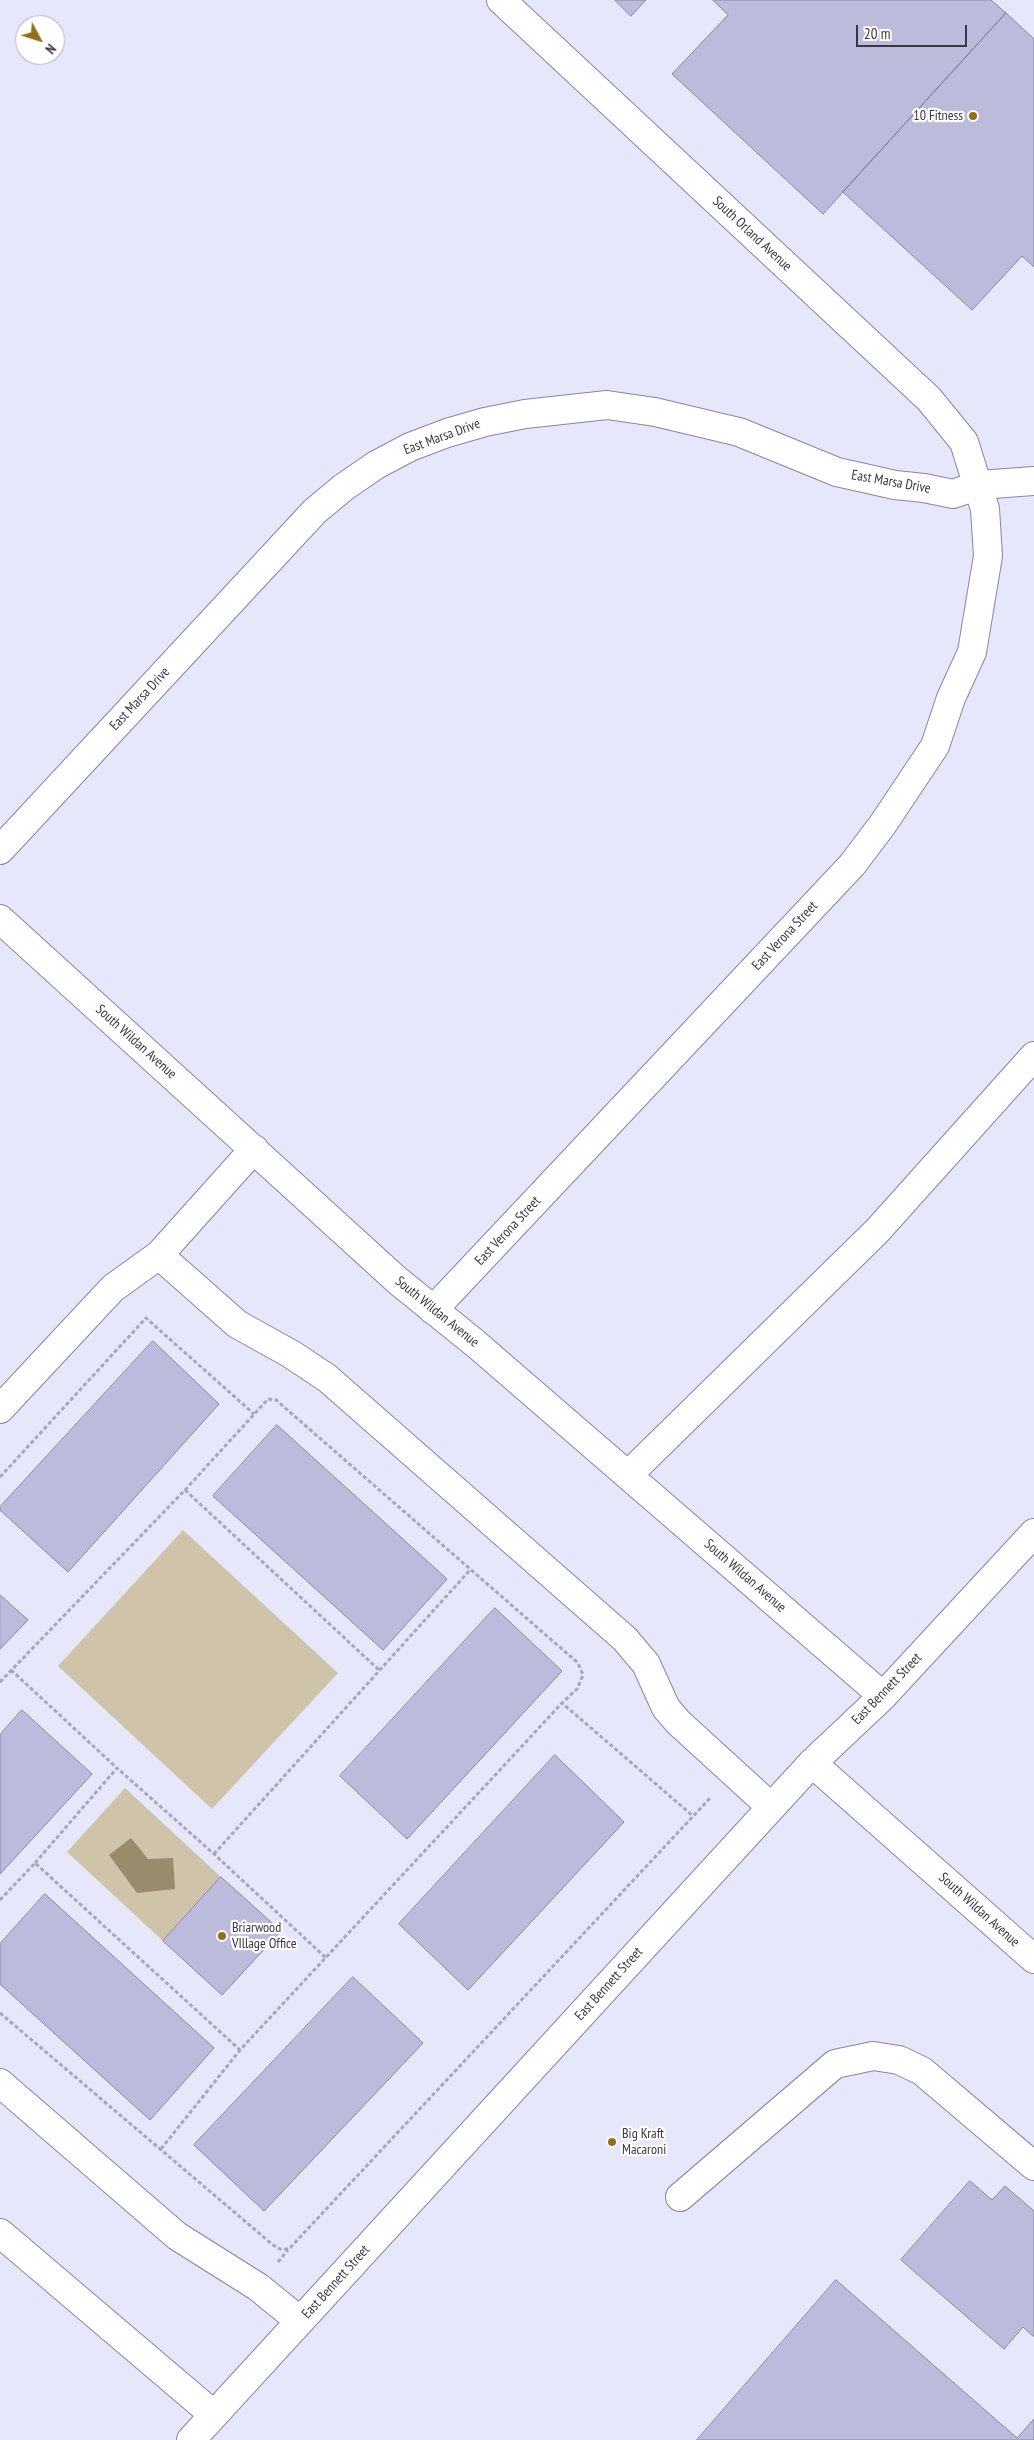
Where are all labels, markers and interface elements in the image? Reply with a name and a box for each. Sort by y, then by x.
north arrow [15,15,65,65]
scale bar [859,15,970,47]
text: 20 m [864,24,890,43]
text: N [41,40,60,58]
place label: 10 Fitness [913,108,963,124]
marker: 10 Fitness [967,110,979,122]
street label: South Orland Avenue [709,193,795,275]
street label: East Marsa Drive [401,415,483,459]
street label: East Marsa Drive [850,467,932,497]
street label: East Marsa Drive [106,664,174,734]
street label: East Verona Street [749,898,821,974]
street label: South Wildan Avenue [92,1001,180,1083]
street label: East Verona Street [472,1193,544,1269]
street label: South Wildan Avenue [392,1273,482,1351]
street label: South Wildan Avenue [701,1536,789,1616]
street label: East Bennett Street [849,1650,925,1728]
street label: South Wildan Avenue [935,1869,1023,1951]
place label: Briarwood VIllage Office [232,1920,297,1952]
marker: Briarwood VIllage Office [216,1930,228,1942]
street label: East Bennett Street [572,1944,646,2024]
place label: Big Kraft Macaroni [622,2126,666,2158]
marker: Big Kraft Macaroni [606,2136,618,2148]
street label: East Bennett Street [299,2242,373,2322]

